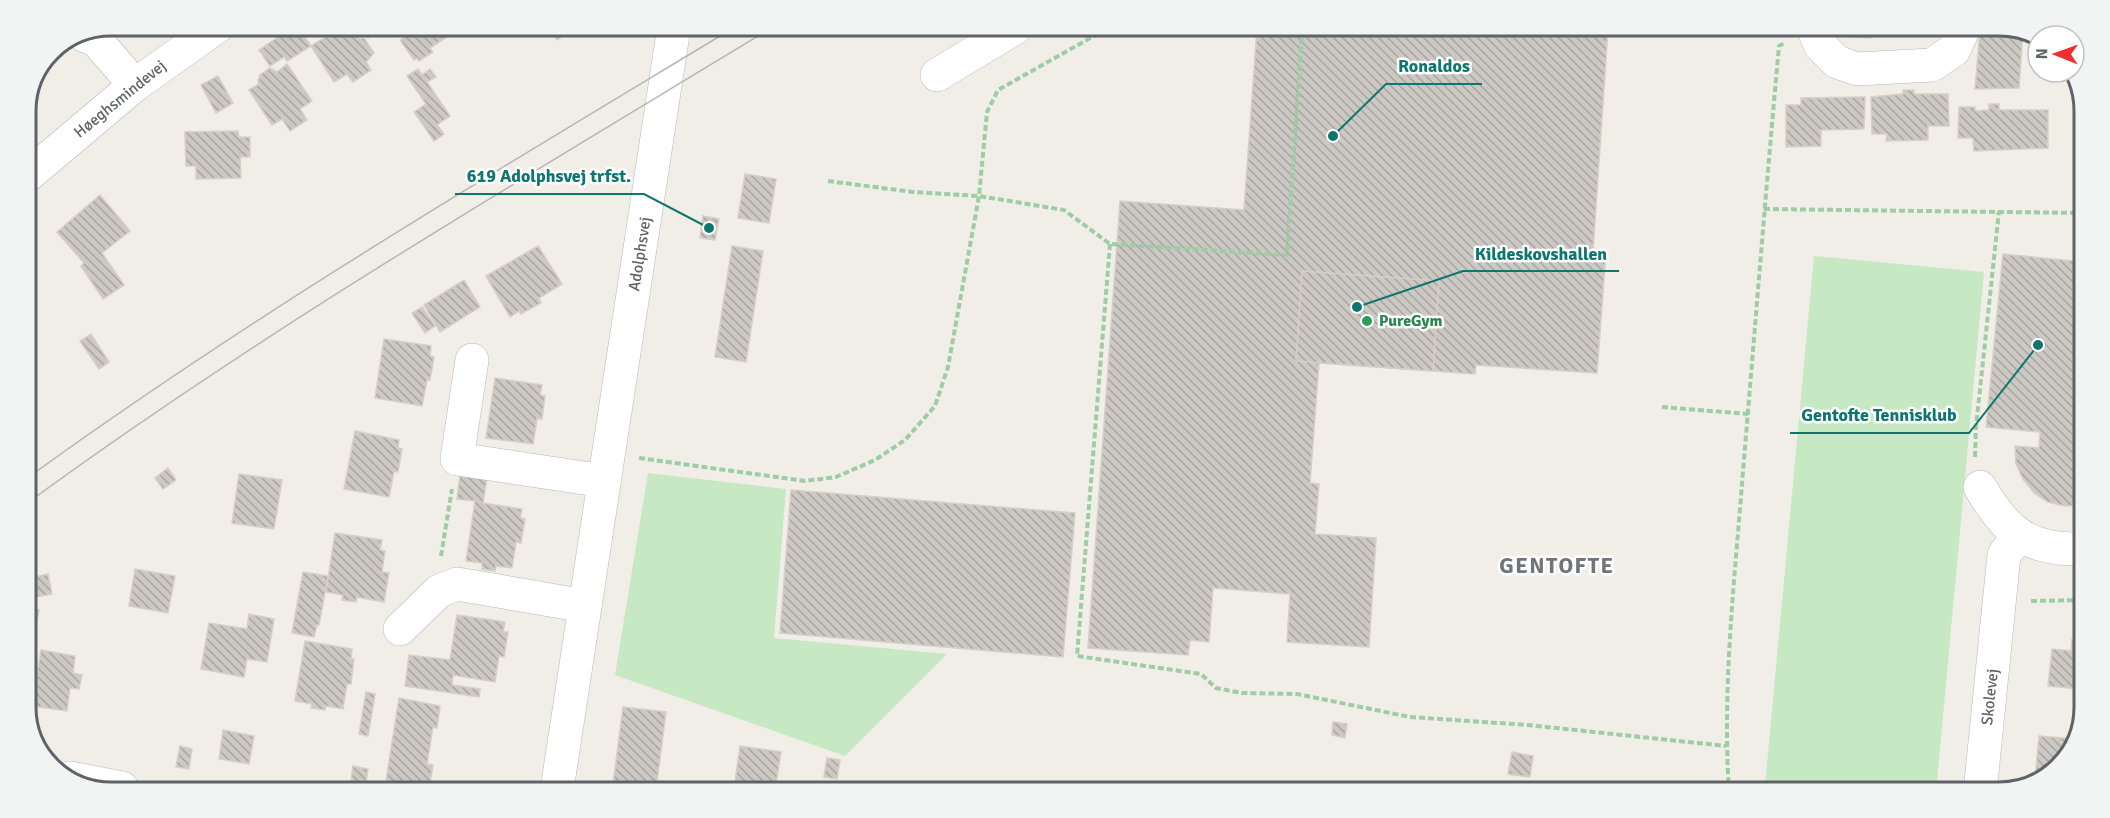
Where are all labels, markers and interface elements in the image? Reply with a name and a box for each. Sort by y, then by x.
north arrow [2026,24,2086,84]
callout: Ronaldos [1386,48,1482,84]
text: N [2032,48,2052,59]
text: Ronaldos [1398,55,1470,77]
street label: Høeghsmindevej [70,56,170,142]
callout: 619 Adolphsvej trfst. [455,158,644,194]
text: 619 Adolphsvej trfst. [467,165,631,187]
street label: Adolphsvej [624,215,656,293]
callout: Kildeskovshallen [1463,235,1619,271]
text: Kildeskovshallen [1475,243,1607,265]
place label: PureGym [1379,311,1442,331]
marker: PureGym [1360,314,1374,328]
callout: Gentofte Tennisklub [1790,397,1969,433]
text: Gentofte Tennisklub [1801,404,1957,426]
district label: GENTOFTE [1499,552,1615,579]
street label: Skolevej [1977,668,2003,726]

